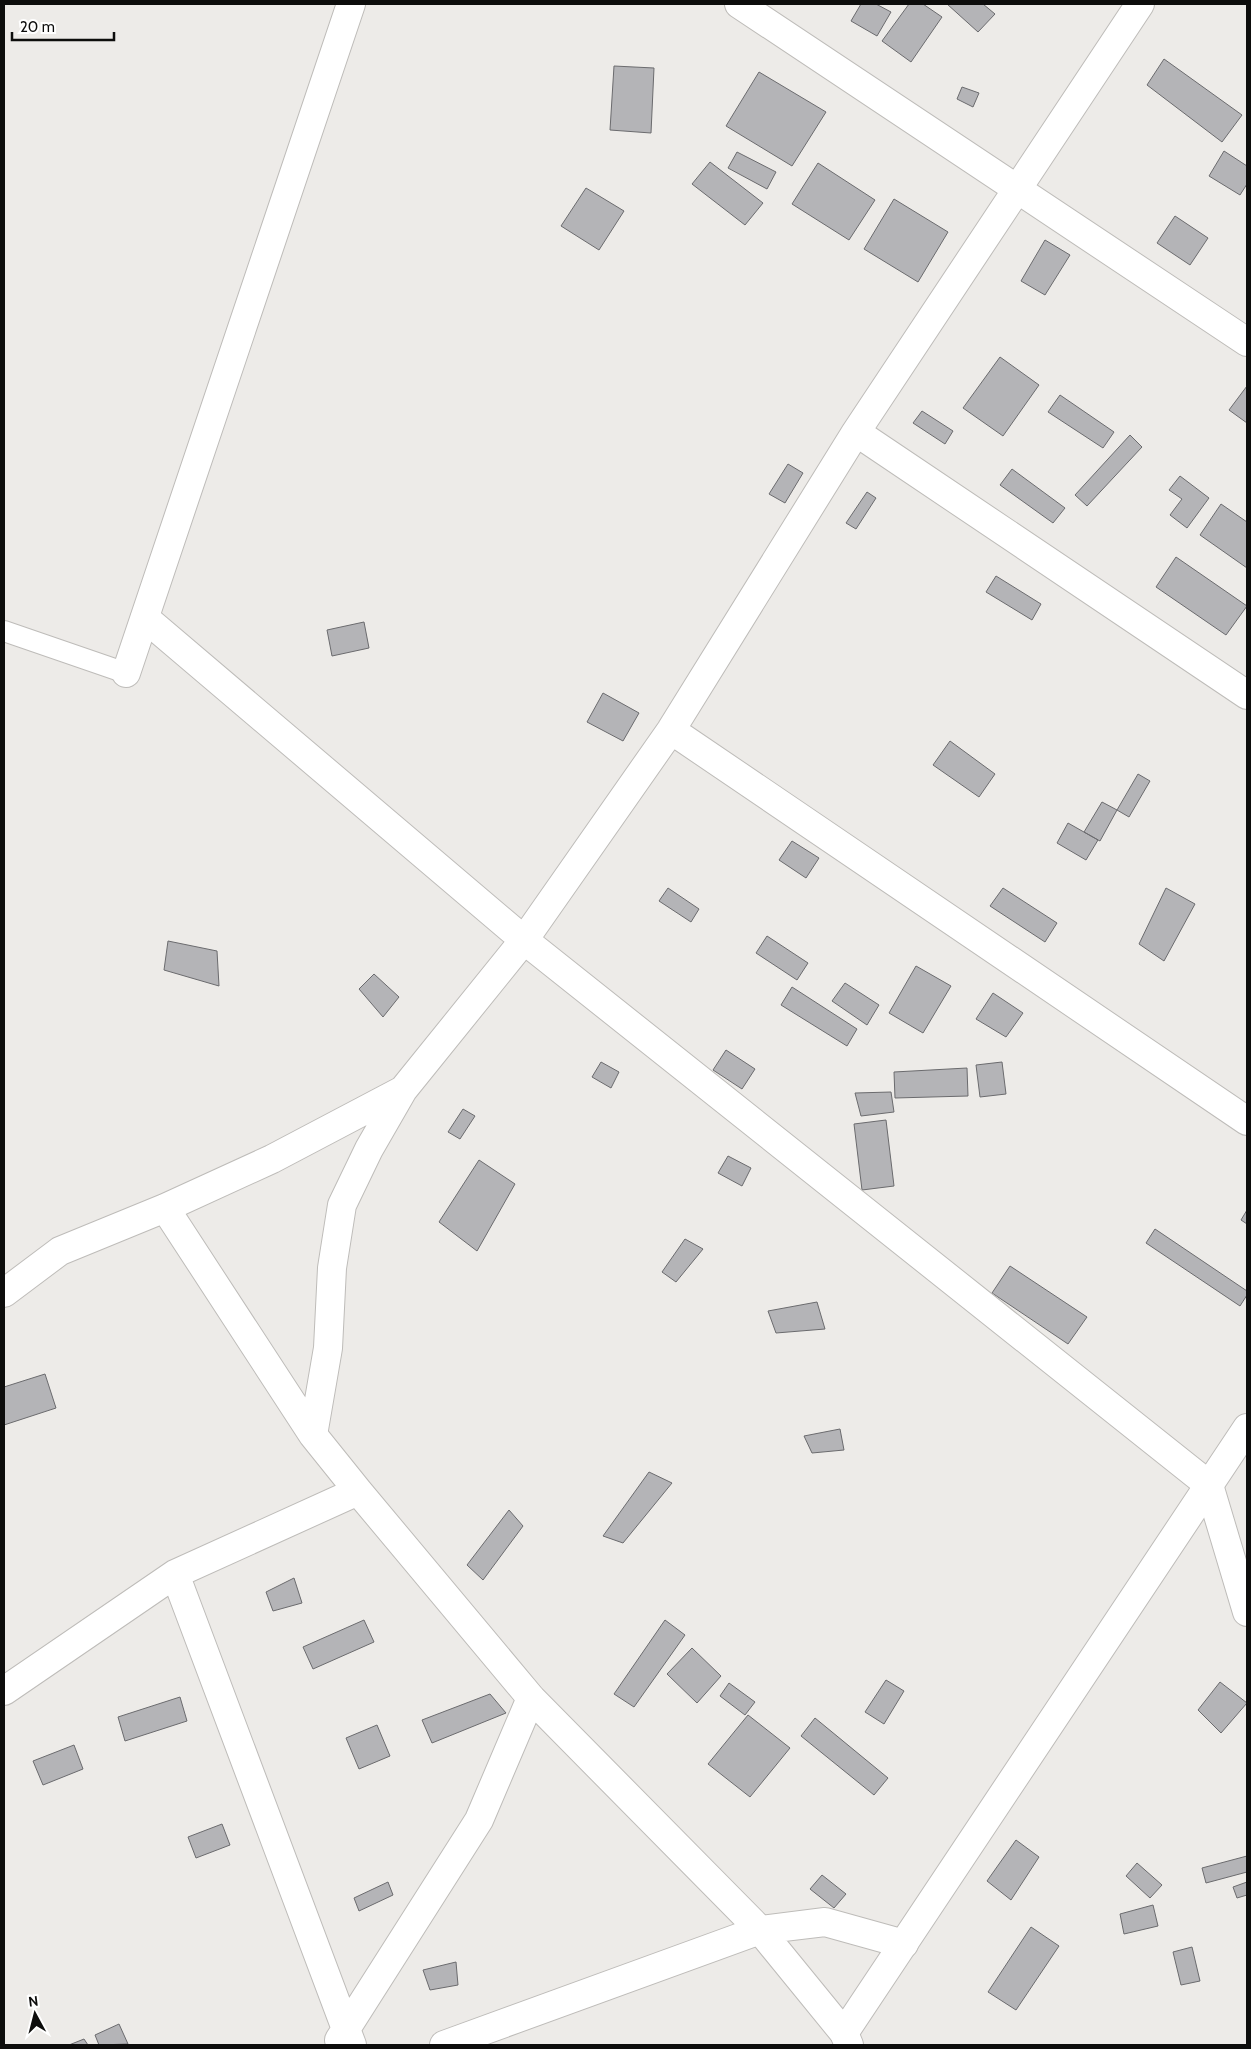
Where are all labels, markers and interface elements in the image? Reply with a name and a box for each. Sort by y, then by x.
scale bar [12,10,115,42]
text: 20 m [20,18,55,36]
north arrow [10,1989,60,2039]
text: N [27,1992,39,2011]

